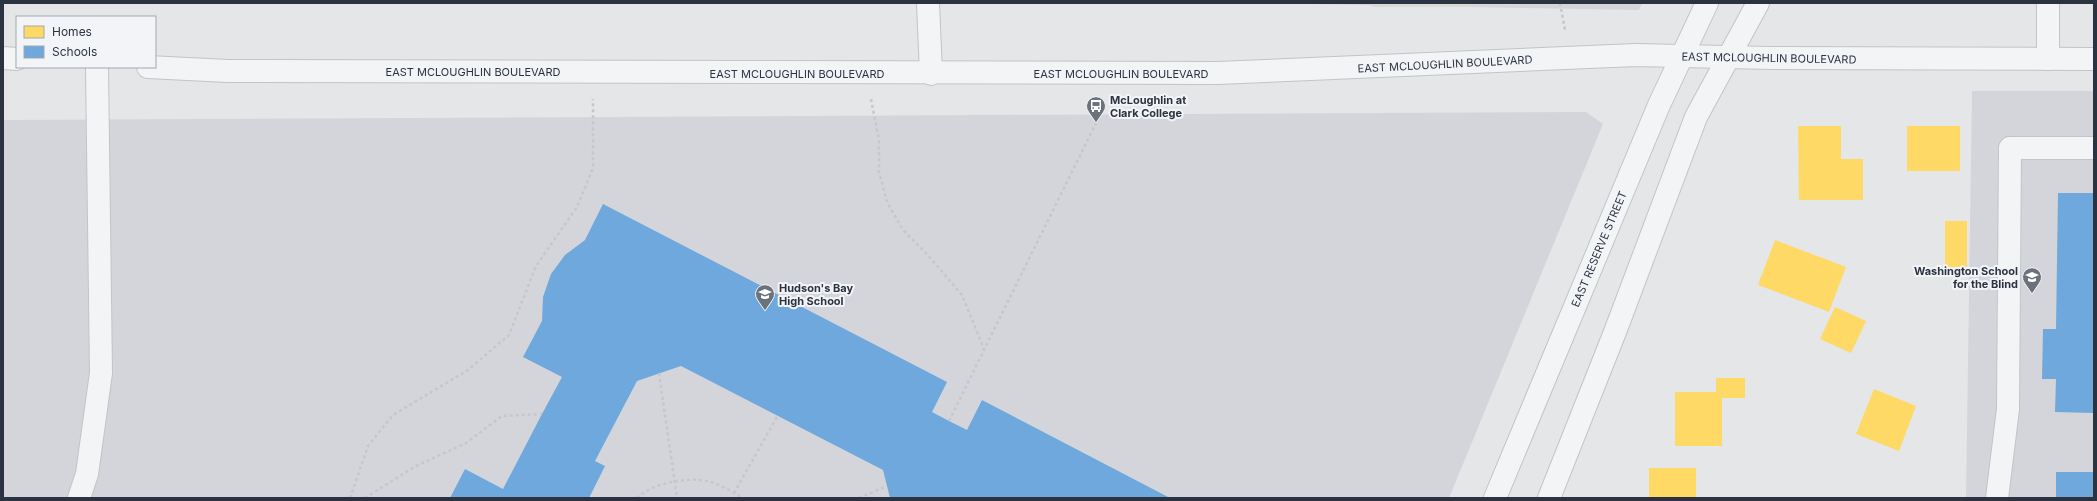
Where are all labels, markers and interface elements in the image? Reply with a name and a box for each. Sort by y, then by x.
legend [16,16,156,68]
text: Homes [52,24,92,39]
text: Schools [52,44,97,59]
street label: EAST MCLOUGHLIN BOULEVARD [1681,49,1857,67]
street label: EAST MCLOUGHLIN BOULEVARD [1357,52,1533,76]
street label: EAST MCLOUGHLIN BOULEVARD [386,65,561,79]
street label: EAST MCLOUGHLIN BOULEVARD [710,67,885,81]
street label: EAST MCLOUGHLIN BOULEVARD [1034,67,1209,81]
place label: McLoughlin at Clark College [1110,93,1186,120]
bus stop icon: McLoughlin at Clark College [1085,95,1107,123]
street label: EAST RESERVE STREET [1568,189,1630,309]
place label: Washington School for the Blind [1914,264,2018,291]
school or university icon: Washington School for the Blind [2021,266,2043,294]
place label: Hudson's Bay High School [779,281,853,308]
school or university icon: Hudson's Bay High School [754,283,776,311]

